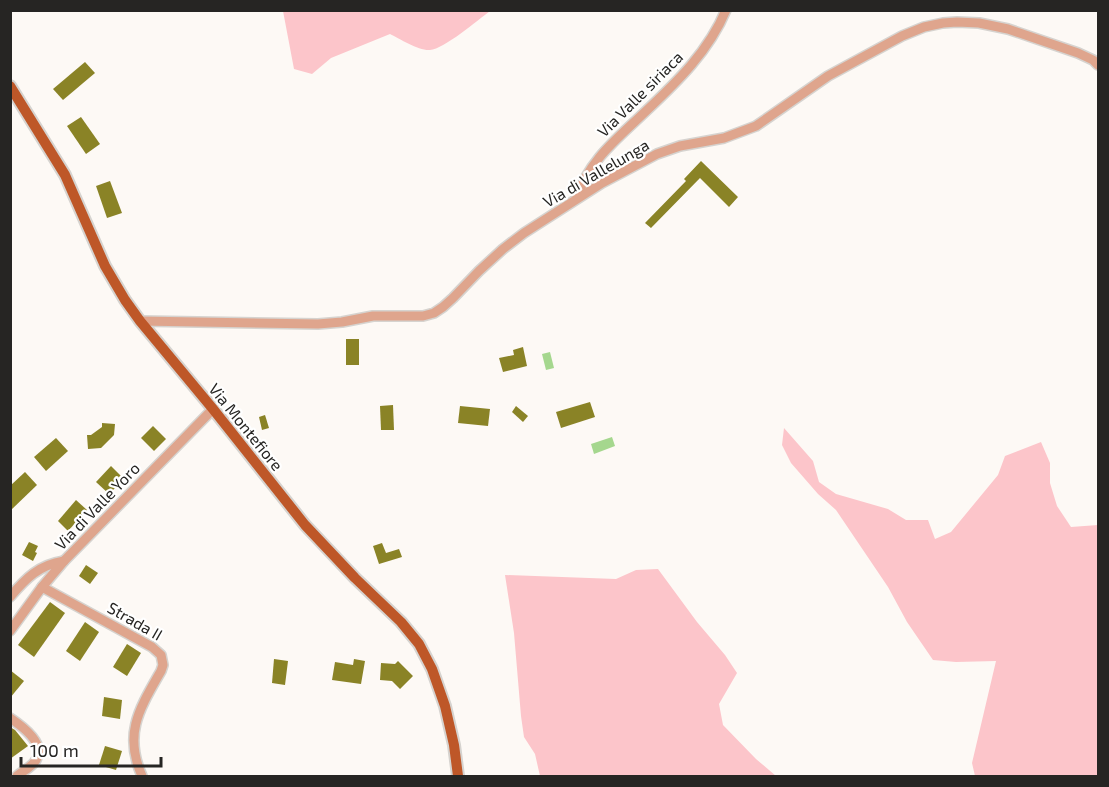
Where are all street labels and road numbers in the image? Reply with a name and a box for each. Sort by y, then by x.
street label: Via Valle siriaca [593,47,686,140]
street label: Via di Vallelunga [539,134,652,211]
street label: Via Montefiore [205,379,287,474]
street label: Via di Valle Yoro [50,458,143,553]
street label: Strada II [104,597,166,644]

